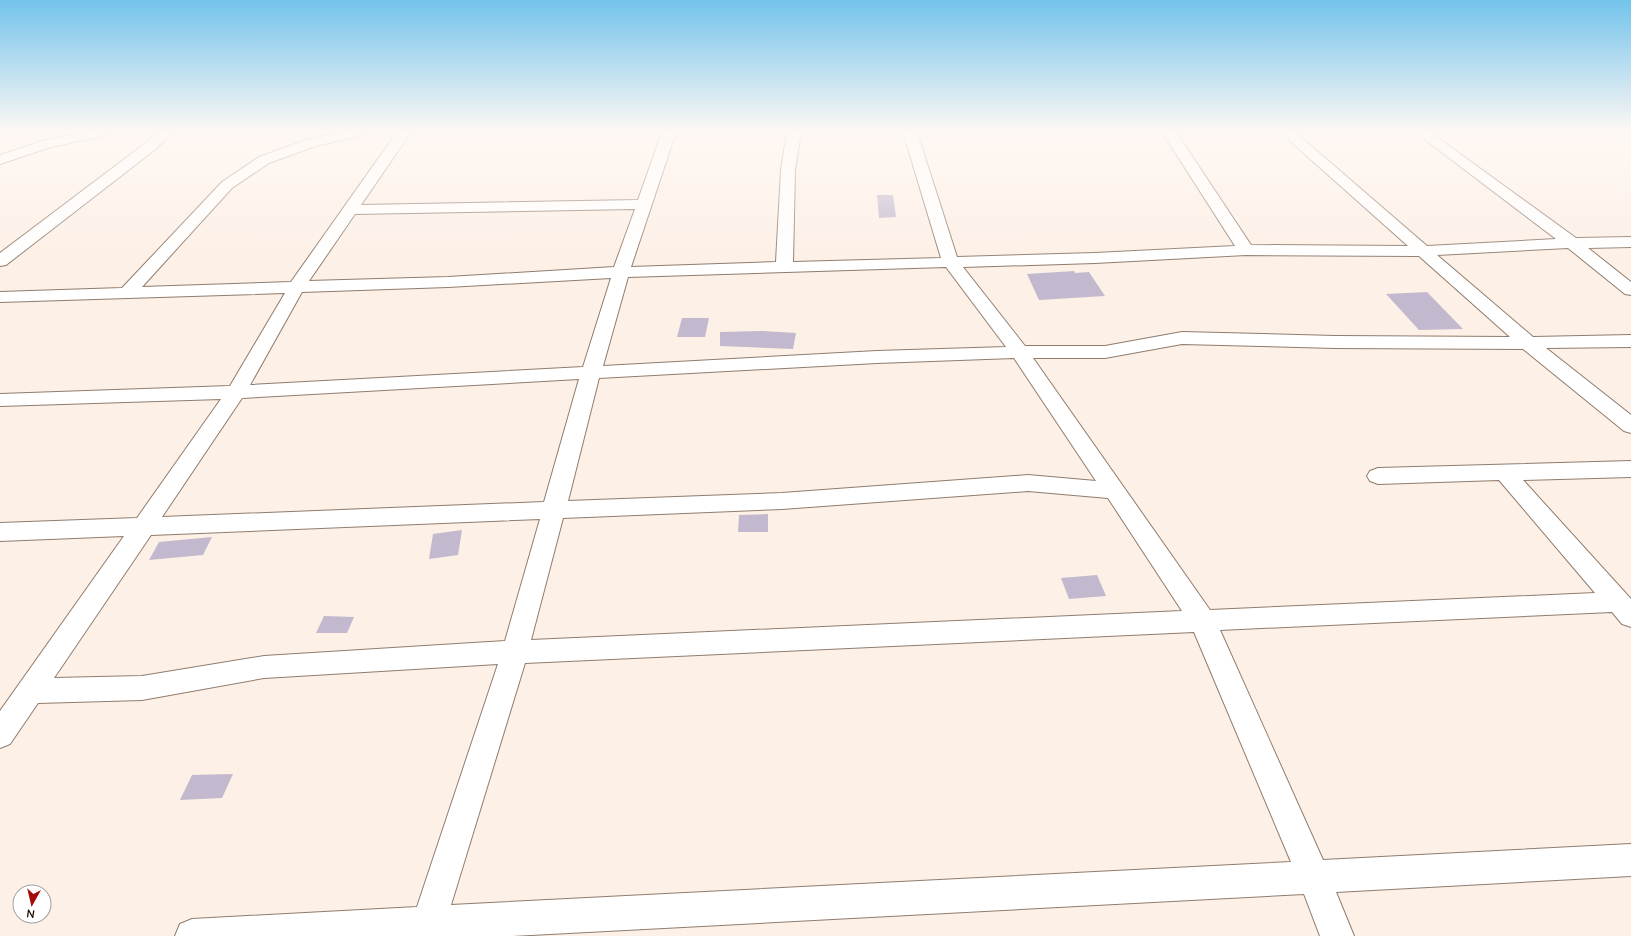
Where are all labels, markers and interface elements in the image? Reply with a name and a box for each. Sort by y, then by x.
north arrow [12,884,52,924]
text: N [26,905,36,921]

